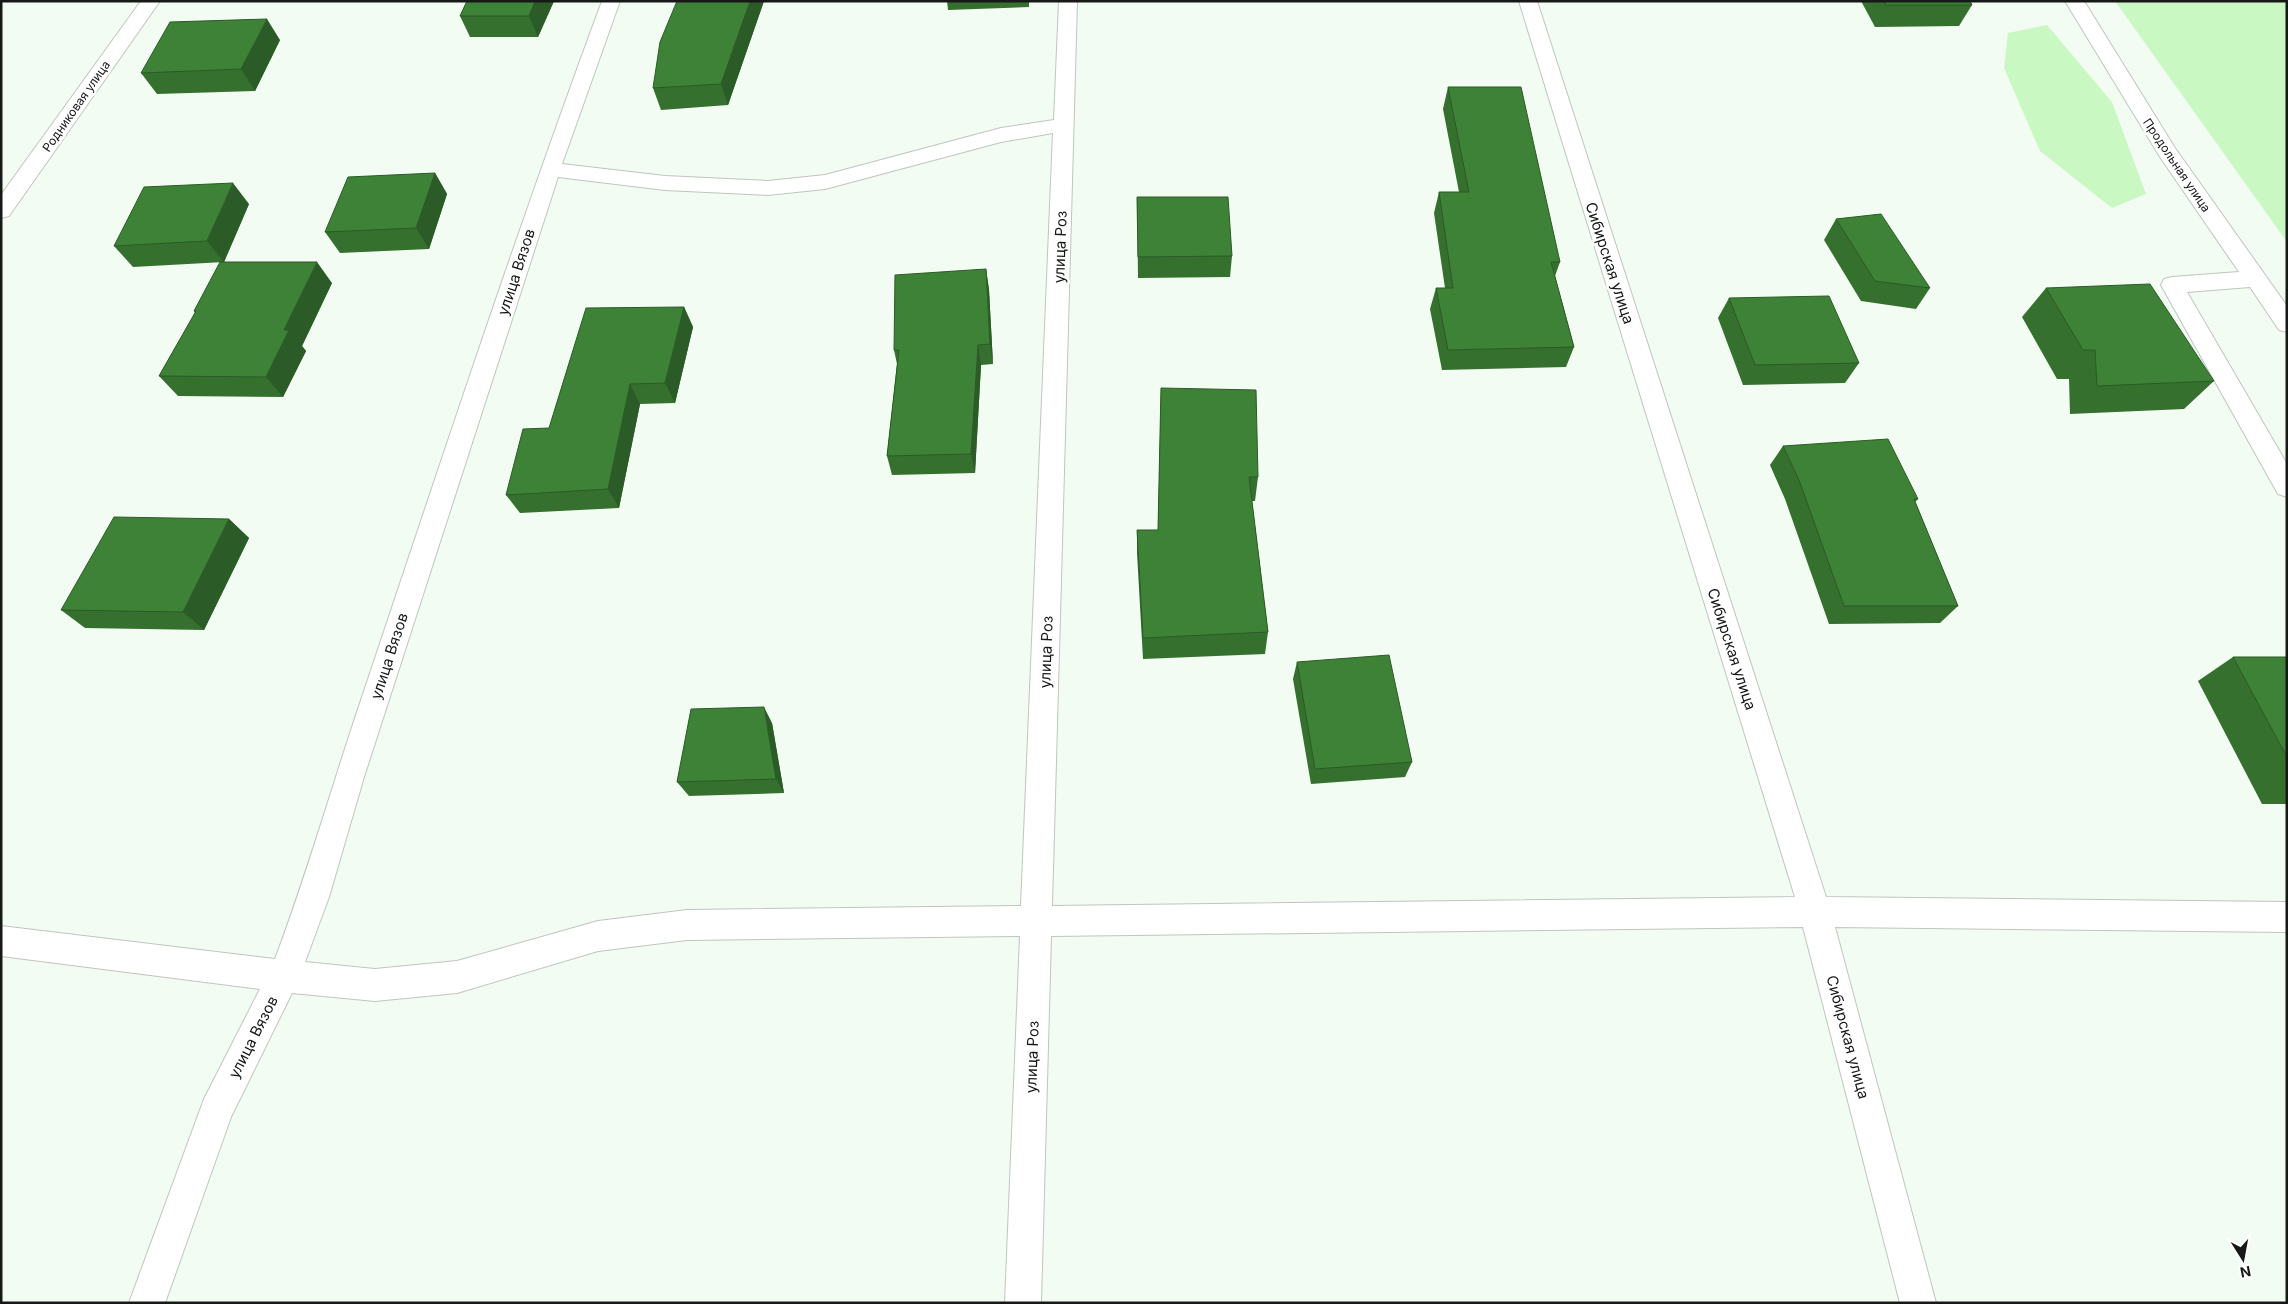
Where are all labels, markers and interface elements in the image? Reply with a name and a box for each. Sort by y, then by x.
street label: Родниковая улица [39,58,113,154]
street label: Продольная улица [2140,115,2214,215]
street label: Сибирская улица [1581,200,1639,326]
street label: улица Роз [1049,210,1071,284]
street label: улица Вязов [493,226,539,318]
street label: Сибирская улица [1703,586,1761,712]
street label: улица Вязов [366,610,412,702]
street label: улица Роз [1035,615,1057,689]
street label: Сибирская улица [1822,973,1874,1101]
street label: улица Вязов [224,993,282,1081]
street label: улица Роз [1021,1020,1043,1094]
north arrow [2218,1234,2268,1284]
text: N [2239,1263,2252,1282]

